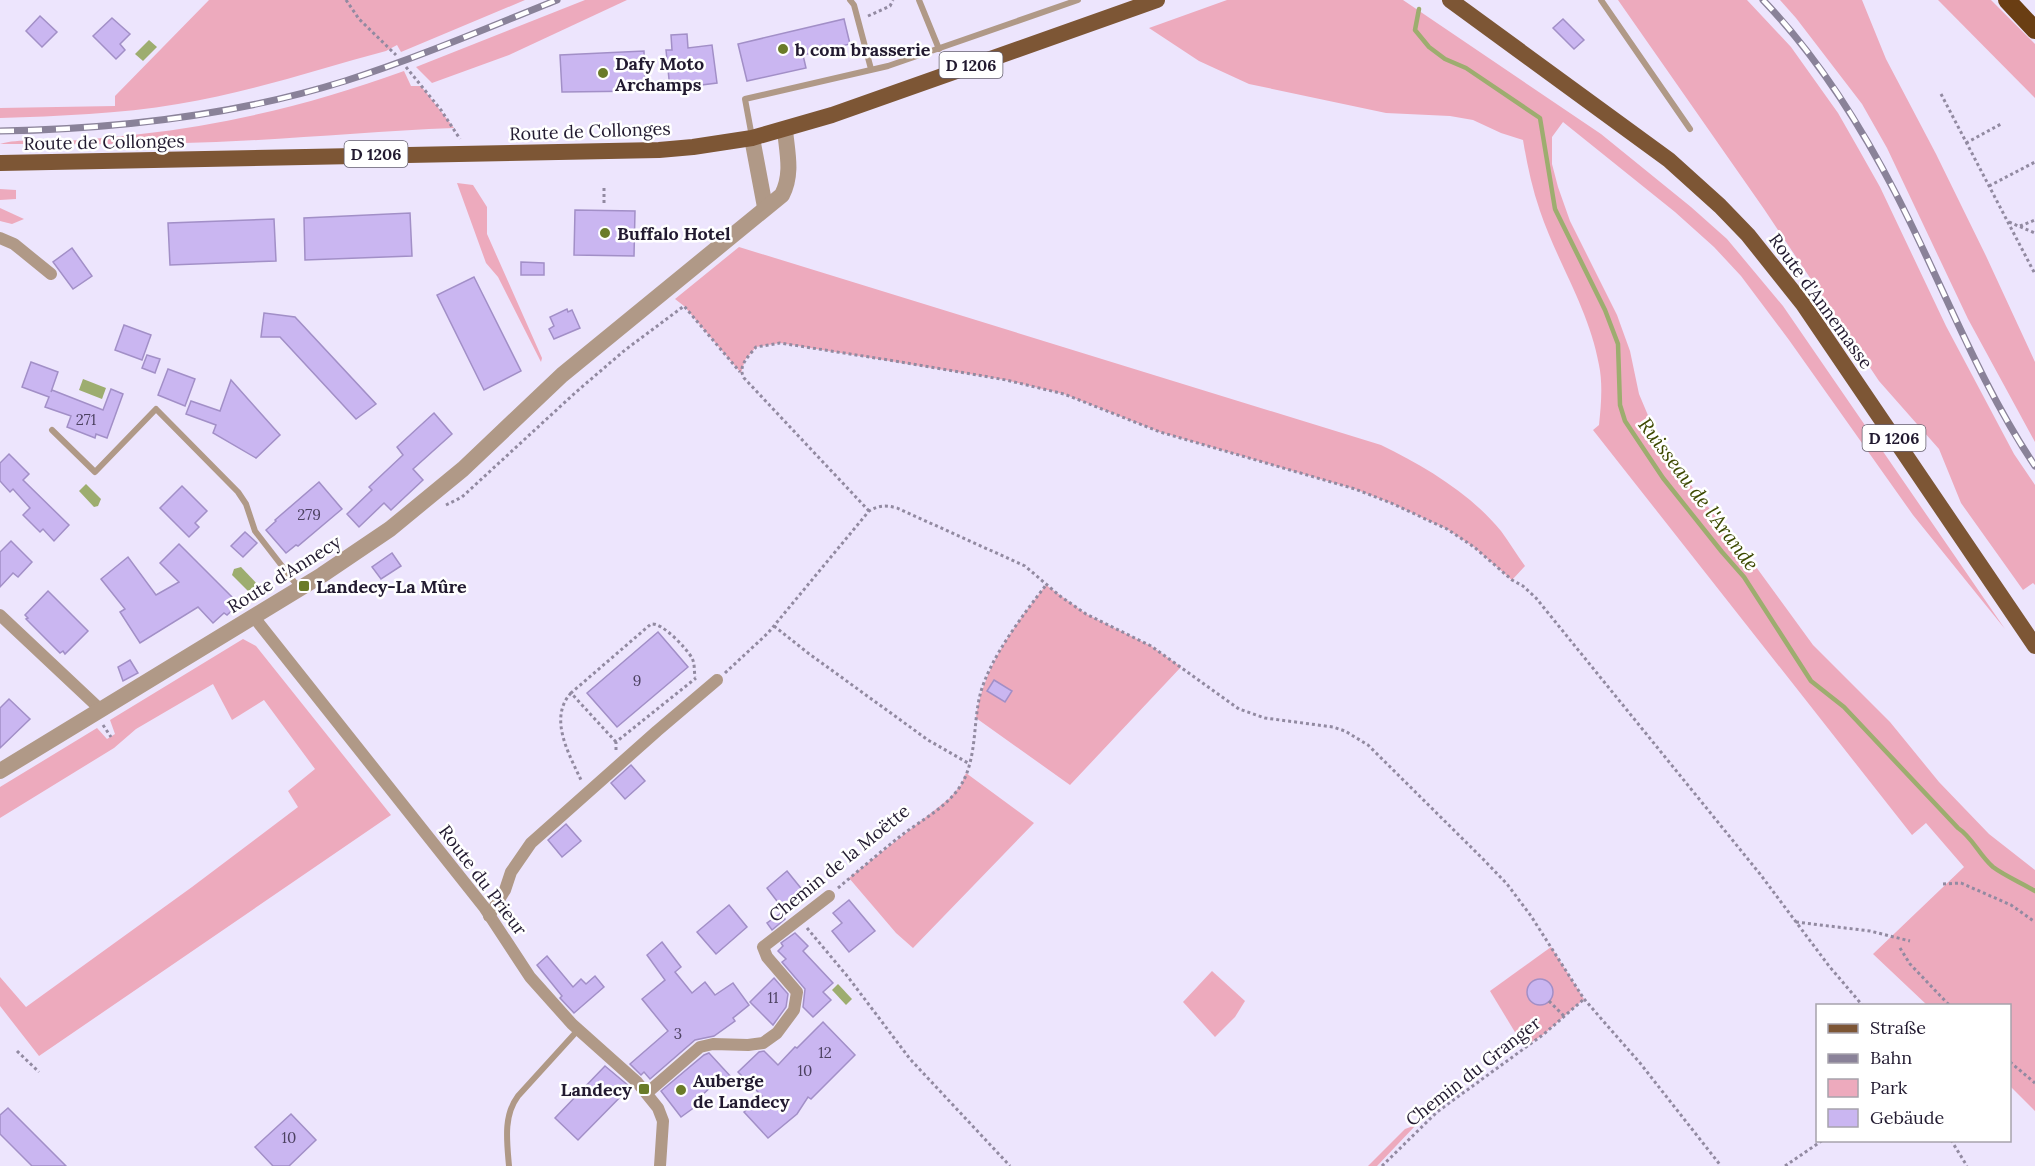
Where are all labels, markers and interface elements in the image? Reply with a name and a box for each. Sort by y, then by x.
place label: b com brasserie [794,38,931,61]
marker: b com brasserie [776,42,790,56]
place label: Dafy Moto Archamps [615,52,704,96]
road number: D 1206 [940,52,1002,78]
marker: Dafy Moto Archamps [596,66,610,80]
street label: Route de Collonges [509,117,671,145]
street label: Route de Collonges [23,129,185,155]
road number: D 1206 [344,141,407,167]
place label: Buffalo Hotel [617,222,731,245]
marker: Buffalo Hotel [598,226,612,240]
street label: Route d'Annemasse [1764,229,1878,374]
house number: 271 [76,410,96,429]
water label: Ruisseau de l'Arande [1633,413,1765,575]
road number: D 1206 [1862,425,1926,451]
house number: 279 [297,505,321,524]
street label: Route d'Annecy [223,530,345,618]
place label: Landecy-La Mûre [316,575,467,598]
marker: Landecy-La Mûre [297,579,311,593]
house number: 9 [633,671,641,690]
street label: Chemin de la Moëtte [764,799,914,927]
street label: Route du Prieur [434,820,532,940]
house number: 11 [768,988,778,1007]
legend [1816,1004,2011,1142]
street label: Chemin du Granger [1401,1011,1545,1131]
text: Straße [1870,1016,1926,1039]
house number: 3 [674,1024,682,1043]
house number: 12 [818,1043,832,1062]
text: Bahn [1870,1046,1912,1069]
house number: 10 [798,1061,812,1080]
place label: Auberge de Landecy [693,1069,790,1113]
text: Park [1870,1076,1908,1099]
place label: Landecy [561,1078,632,1101]
marker: Landecy [637,1082,651,1096]
marker: Auberge de Landecy [674,1083,688,1097]
text: Gebäude [1870,1106,1945,1129]
house number: 10 [282,1128,296,1147]

